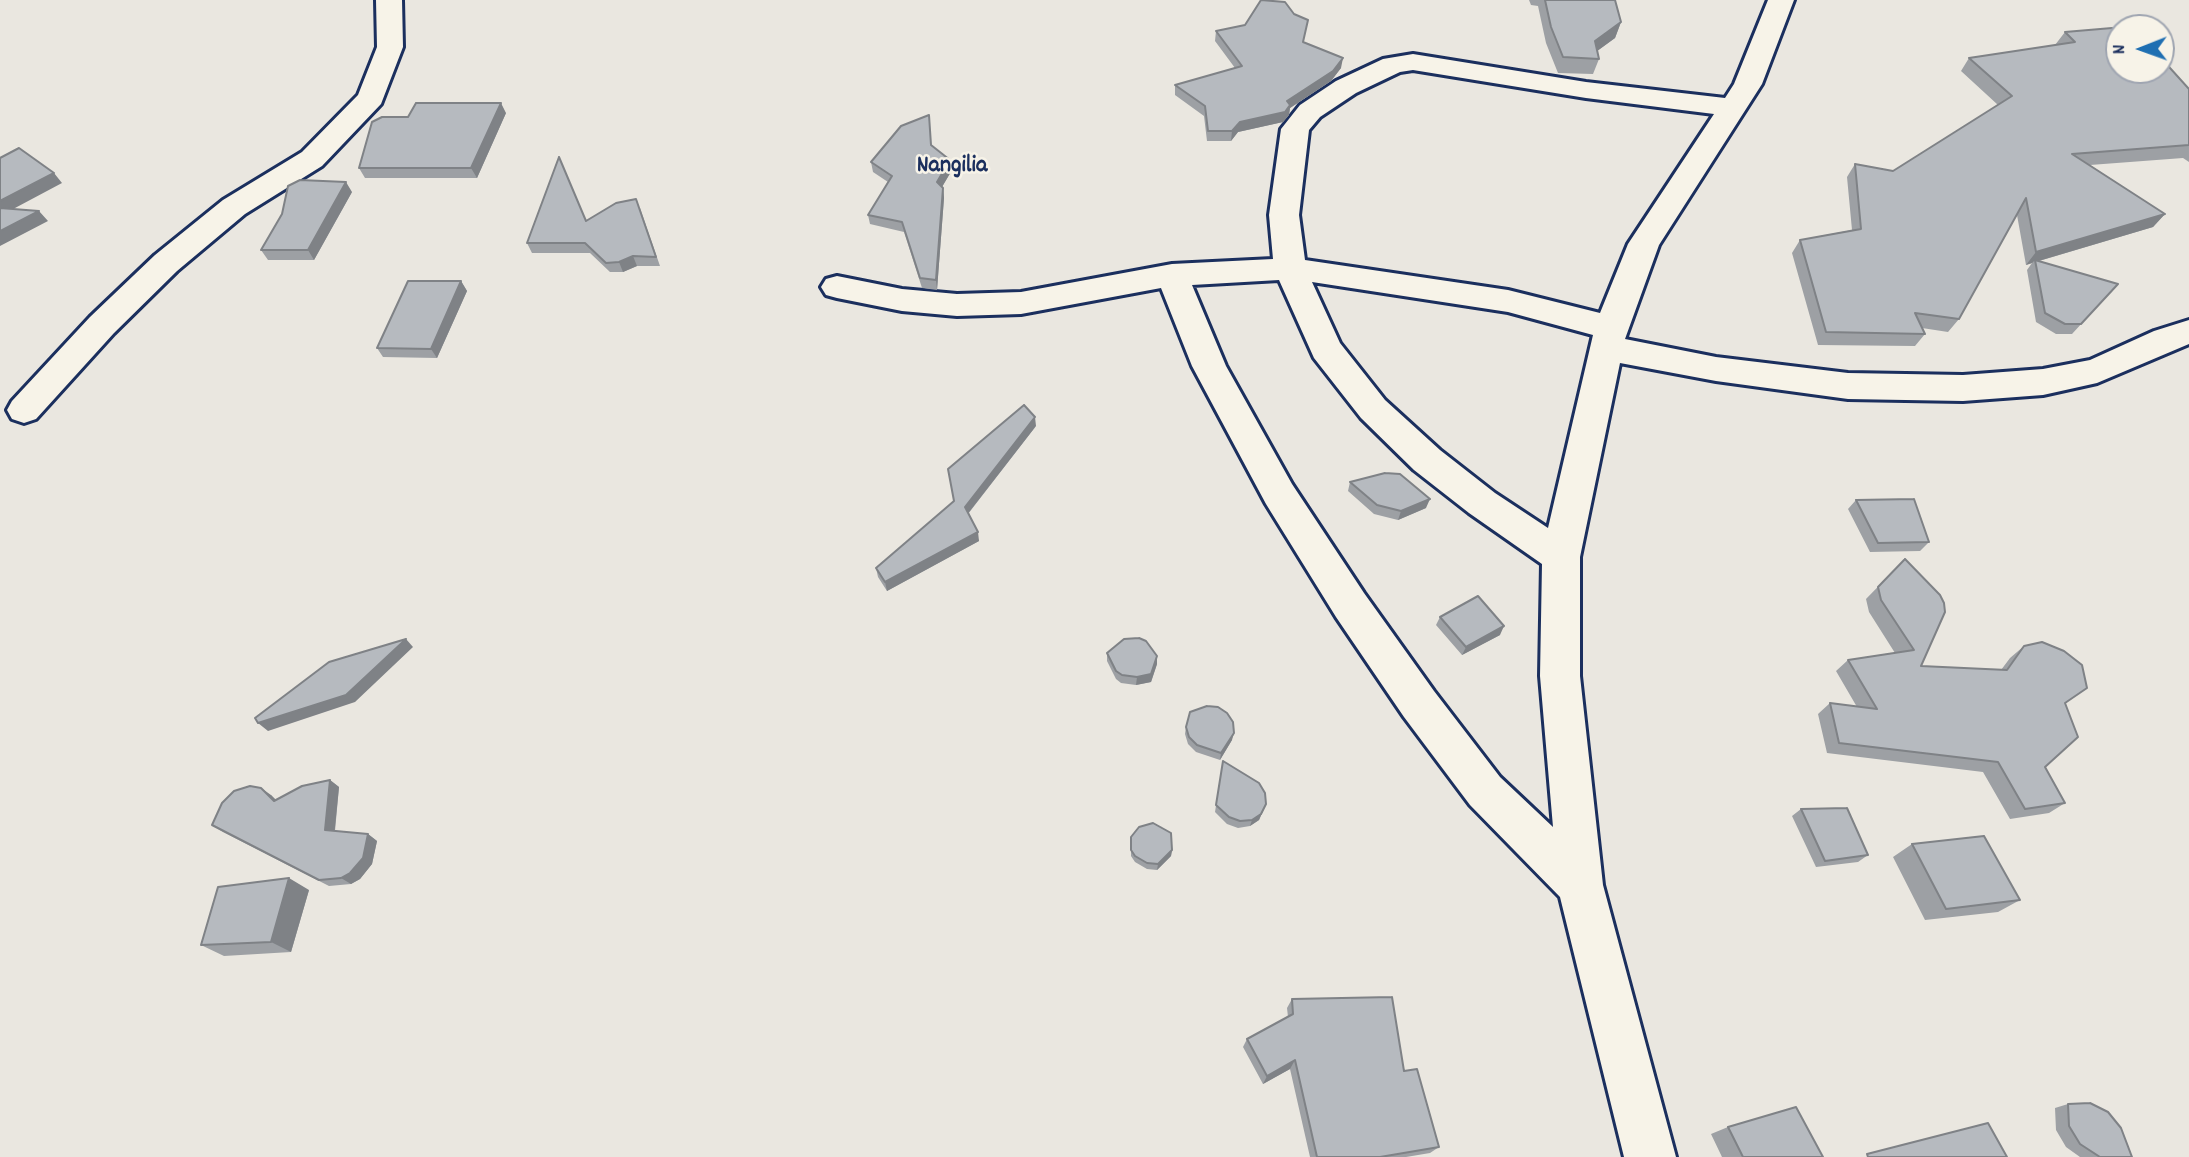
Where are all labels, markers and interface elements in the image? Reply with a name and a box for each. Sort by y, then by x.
north arrow [2105,14,2175,84]
text: N [2107,44,2134,54]
district label: Nangilia [917,154,987,182]

